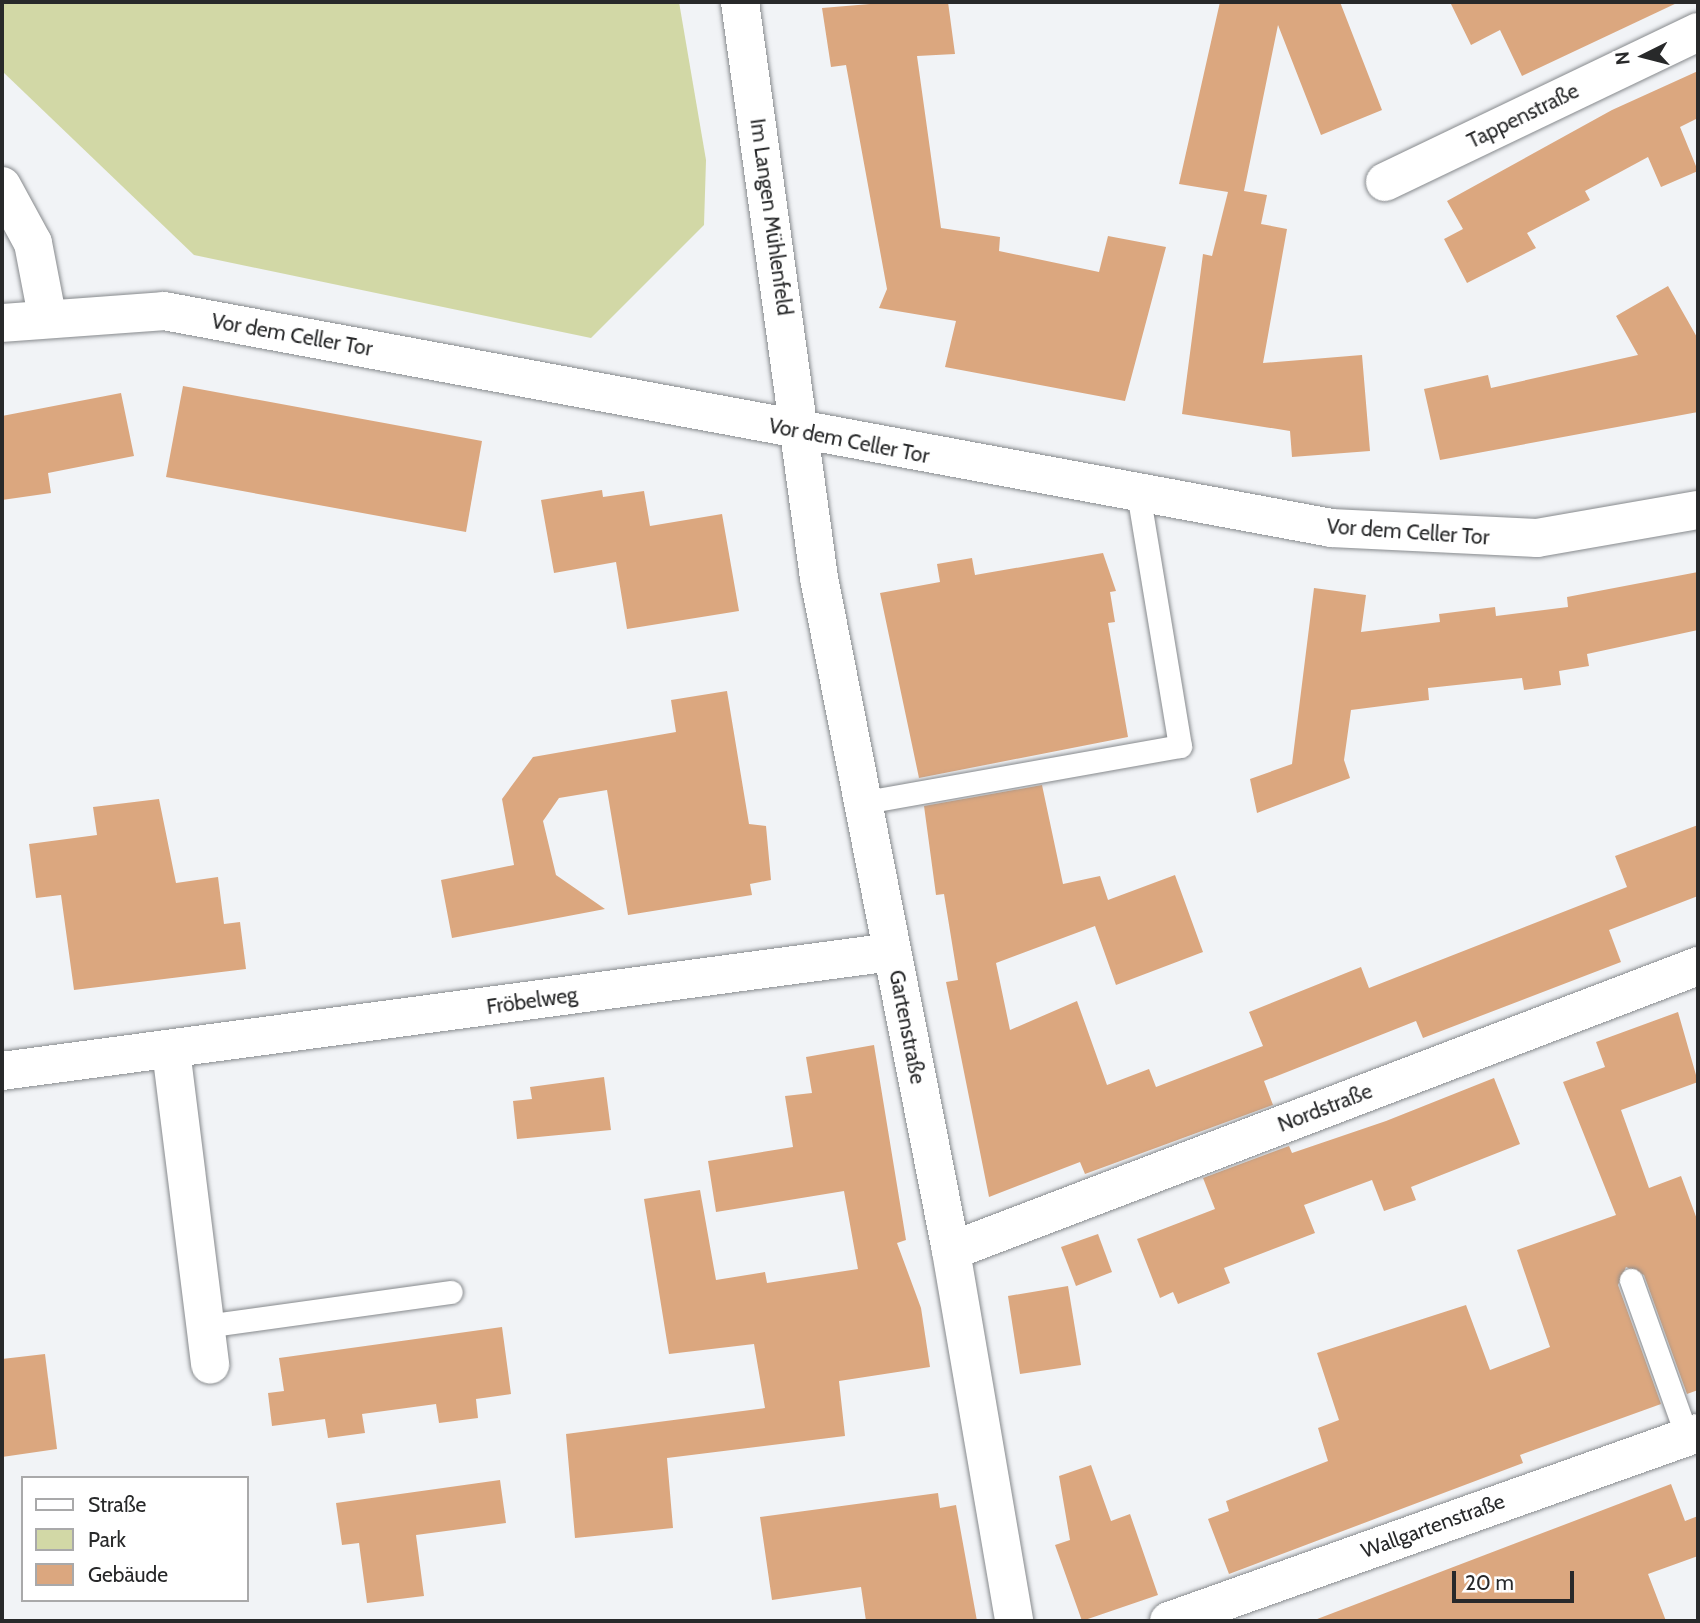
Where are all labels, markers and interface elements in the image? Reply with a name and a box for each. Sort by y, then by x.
north arrow [1609,21,1679,91]
text: N [1610,50,1635,66]
street label: Tappenstraße [1463,78,1583,154]
street label: Im Langen Mühlenfeld [745,117,797,317]
street label: Vor dem Celler Tor [210,308,374,362]
street label: Vor dem Celler Tor [767,413,931,469]
street label: Vor dem Celler Tor [1326,514,1490,550]
street label: Gartenstraße [884,968,930,1086]
street label: Fröbelweg [485,982,579,1020]
street label: Nordstraße [1274,1078,1376,1138]
legend [21,1476,248,1602]
street label: Wallgartenstraße [1358,1488,1508,1564]
text: Straße [88,1492,146,1517]
text: Park [88,1527,126,1552]
scale bar [1455,1556,1578,1600]
text: Gebäude [88,1562,168,1587]
text: 20 m [1465,1570,1514,1595]

